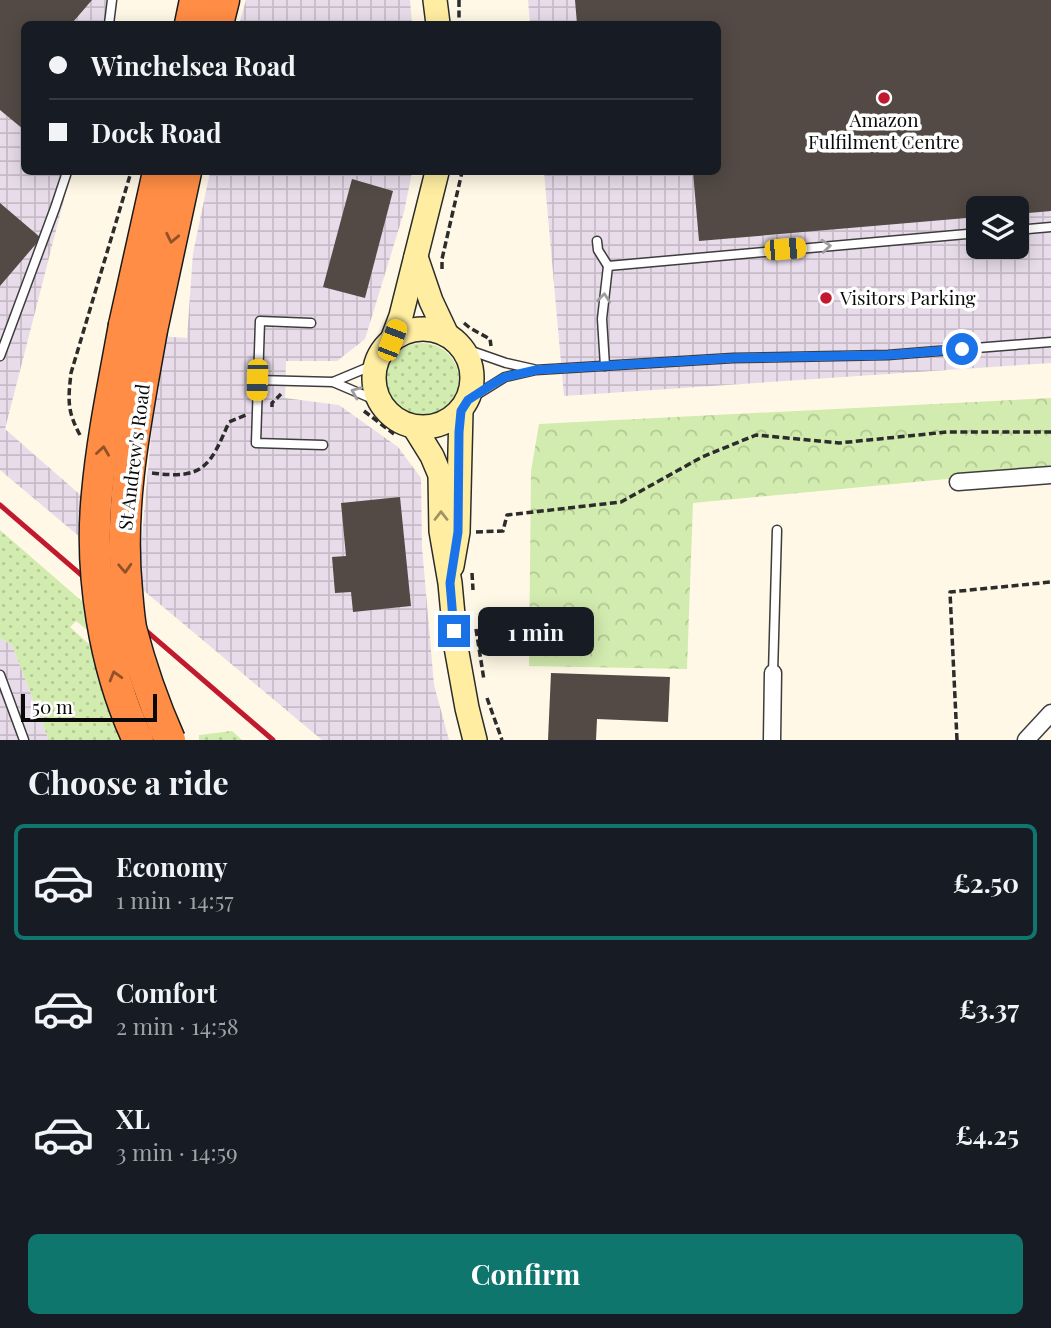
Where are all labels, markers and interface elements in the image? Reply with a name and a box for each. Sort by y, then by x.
text: Winchelsea Road [91,48,296,83]
marker: Amazon Fulfilment Centre [876,90,892,106]
place label: Amazon Fulfilment Centre [808,106,960,154]
text: Dock Road [91,115,222,150]
map controls [966,196,1029,259]
button: layers [966,196,1029,259]
one-way arrow [165,232,180,244]
car [764,237,807,261]
one-way arrow [821,239,832,254]
place label: Visitors Parking [839,284,976,310]
marker: Visitors Parking [818,290,834,306]
one-way arrow [597,293,612,304]
car [375,317,410,363]
route start [946,333,978,365]
car [246,359,269,401]
street label: St Andrew's Road [111,382,155,532]
one-way arrow [351,387,363,401]
one-way arrow [95,445,110,457]
one-way arrow [433,510,449,520]
one-way arrow [118,563,133,574]
callout: 1 min [478,606,594,656]
route end [438,615,470,647]
text: 1 min [508,616,564,647]
one-way arrow [109,670,123,682]
scale bar [21,691,158,723]
text: 50 m [32,693,73,719]
text: Choose a ride [28,760,229,803]
text: Economy [116,849,227,884]
icon: car [32,851,95,914]
text: £2.50 [953,865,1019,900]
text: 1 min · 14:57 [116,884,234,915]
text: Comfort [116,975,217,1010]
icon: car [32,977,95,1040]
text: £3.37 [959,991,1019,1026]
text: 2 min · 14:58 [116,1010,239,1041]
text: XL [116,1101,150,1136]
icon: car [32,1103,95,1166]
text: £4.25 [956,1117,1019,1152]
text: 3 min · 14:59 [116,1136,238,1167]
button: Confirm [28,1234,1023,1314]

